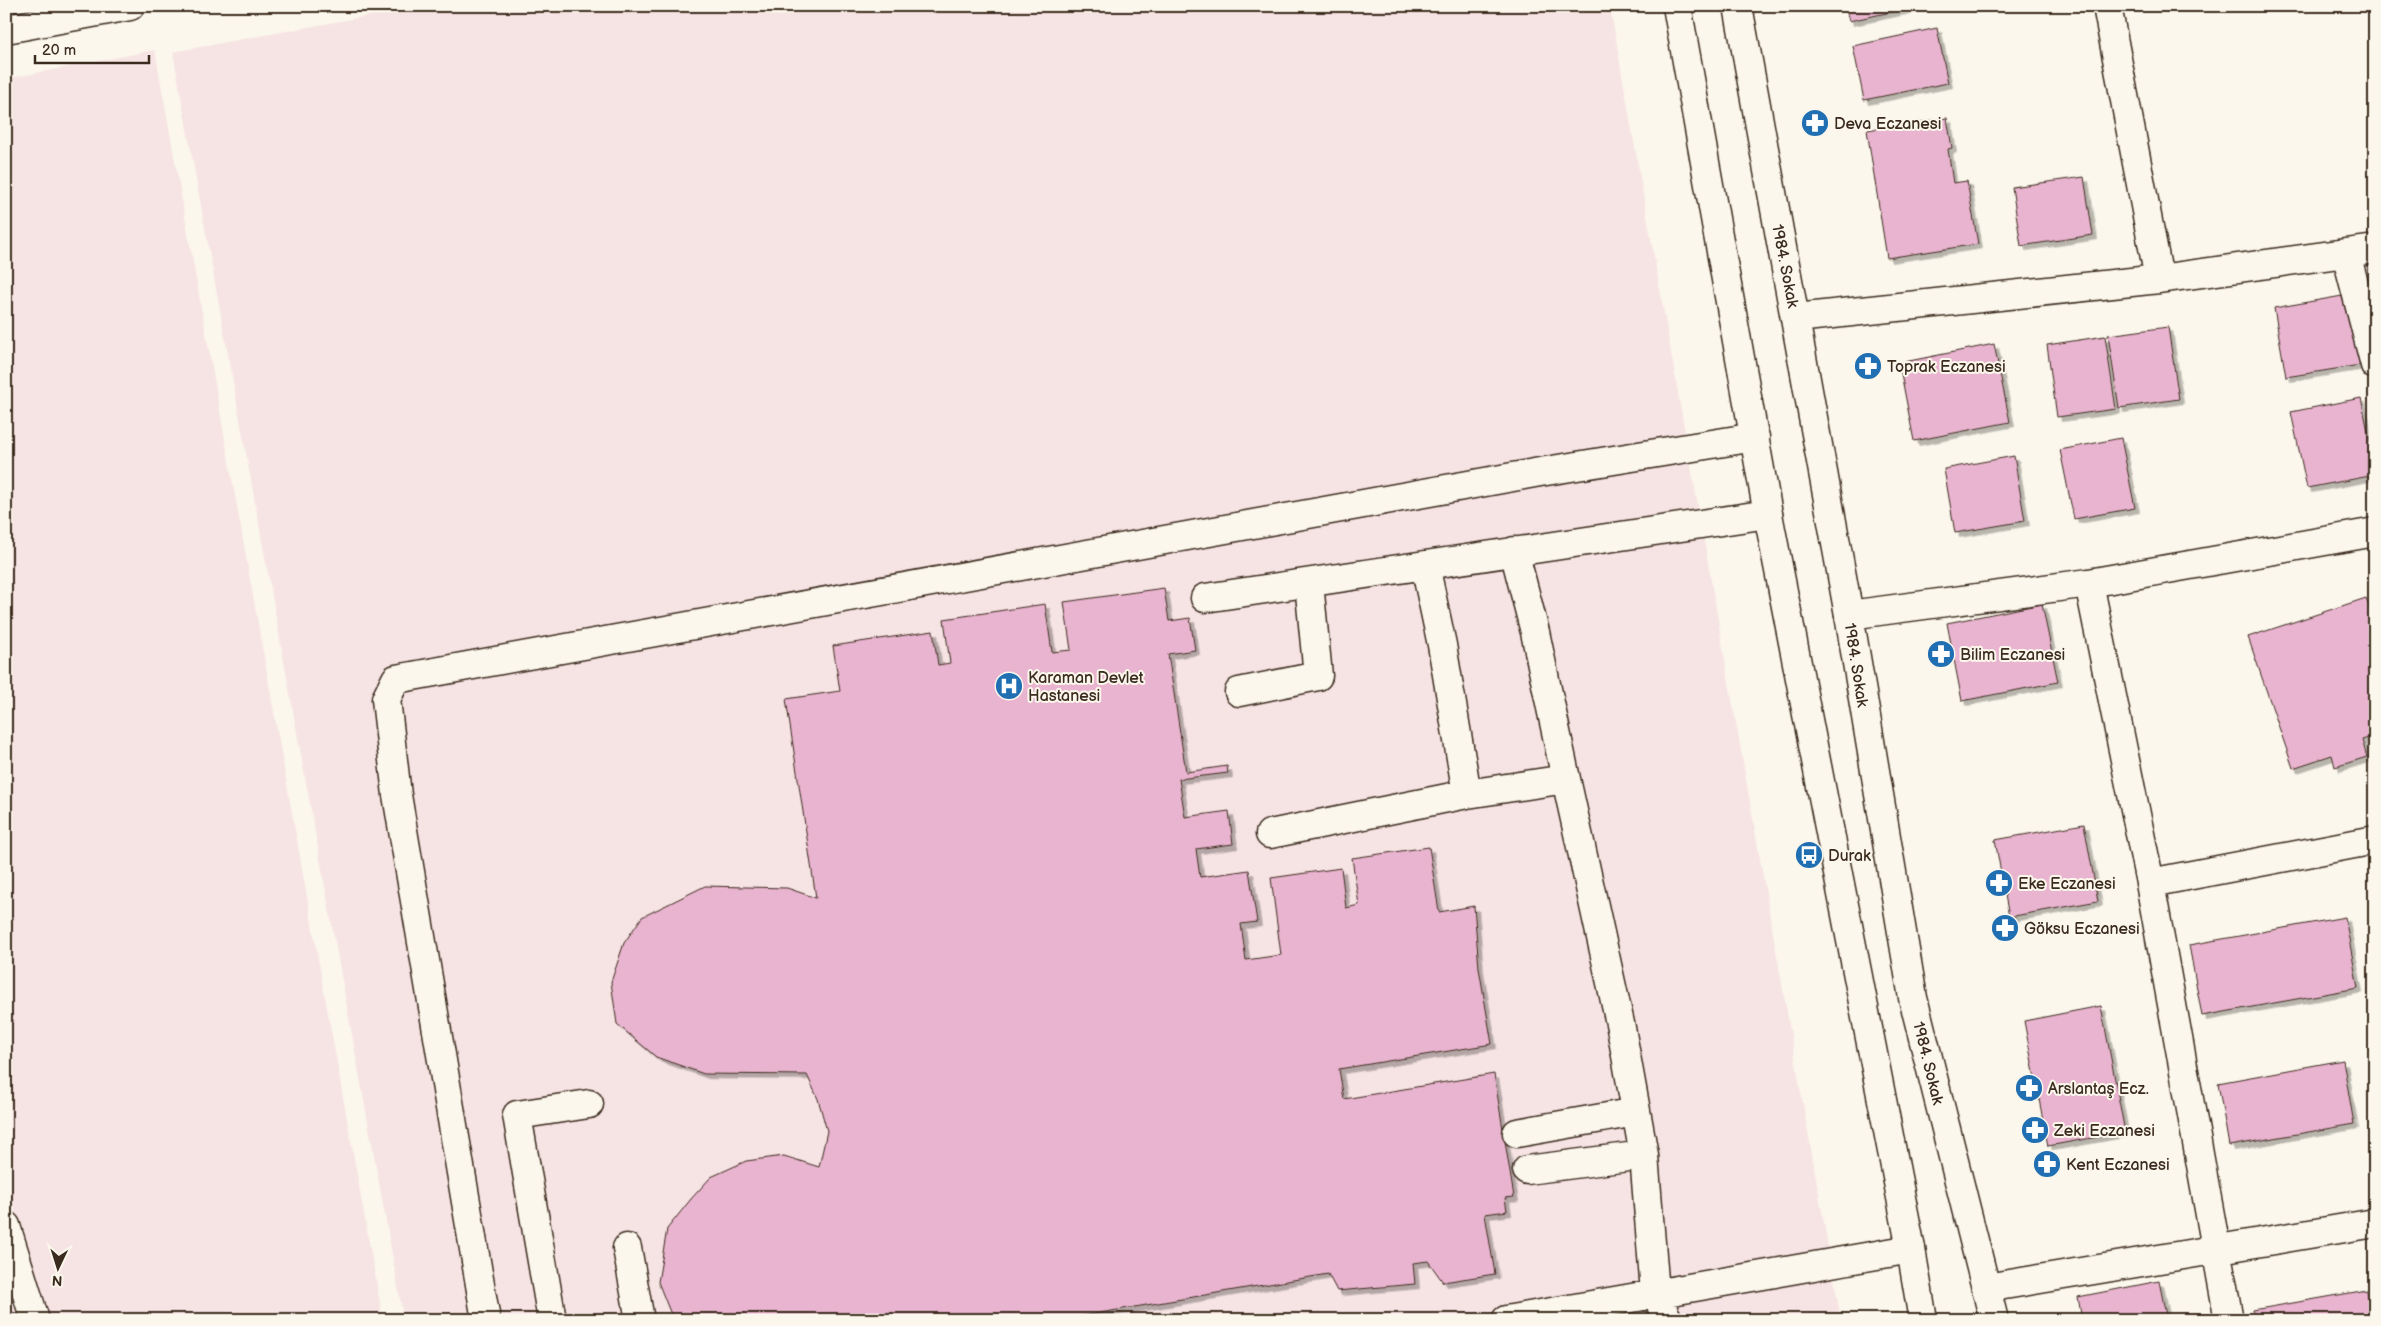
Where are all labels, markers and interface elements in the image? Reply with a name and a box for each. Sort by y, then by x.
scale bar [35,32,149,64]
text: 20 m [42,41,76,60]
pharmacy icon: Deva Eczanesi [1800,108,1830,138]
place label: Deva Eczanesi [1834,115,1941,134]
street label: 1984. Sokak [1767,223,1802,310]
pharmacy icon: Toprak Eczanesi [1853,351,1883,381]
place label: Toprak Eczanesi [1887,358,2006,377]
street label: 1984. Sokak [1839,622,1872,709]
pharmacy icon: Bilim Eczanesi [1926,639,1956,669]
place label: Bilim Eczanesi [1960,646,2065,665]
place label: Karaman Devlet Hastanesi [1028,669,1144,706]
hospital icon: Karaman Devlet Hastanesi [994,671,1024,701]
bus stop icon: Durak [1794,840,1824,870]
place label: Durak [1828,847,1871,866]
pharmacy icon: Eke Eczanesi [1984,868,2014,898]
place label: Eke Eczanesi [2018,875,2116,894]
pharmacy icon: Göksu Eczanesi [1990,913,2020,943]
place label: Göksu Eczanesi [2024,920,2140,939]
street label: 1984. Sokak [1908,1020,1947,1107]
pharmacy icon: Arslantaş Ecz. [2014,1073,2044,1103]
place label: Arslantaş Ecz. [2048,1080,2149,1099]
pharmacy icon: Zeki Eczanesi [2020,1115,2050,1145]
place label: Zeki Eczanesi [2053,1122,2155,1141]
pharmacy icon: Kent Eczanesi [2032,1149,2062,1179]
place label: Kent Eczanesi [2066,1156,2170,1175]
north arrow [32,1244,82,1294]
text: N [51,1272,63,1289]

